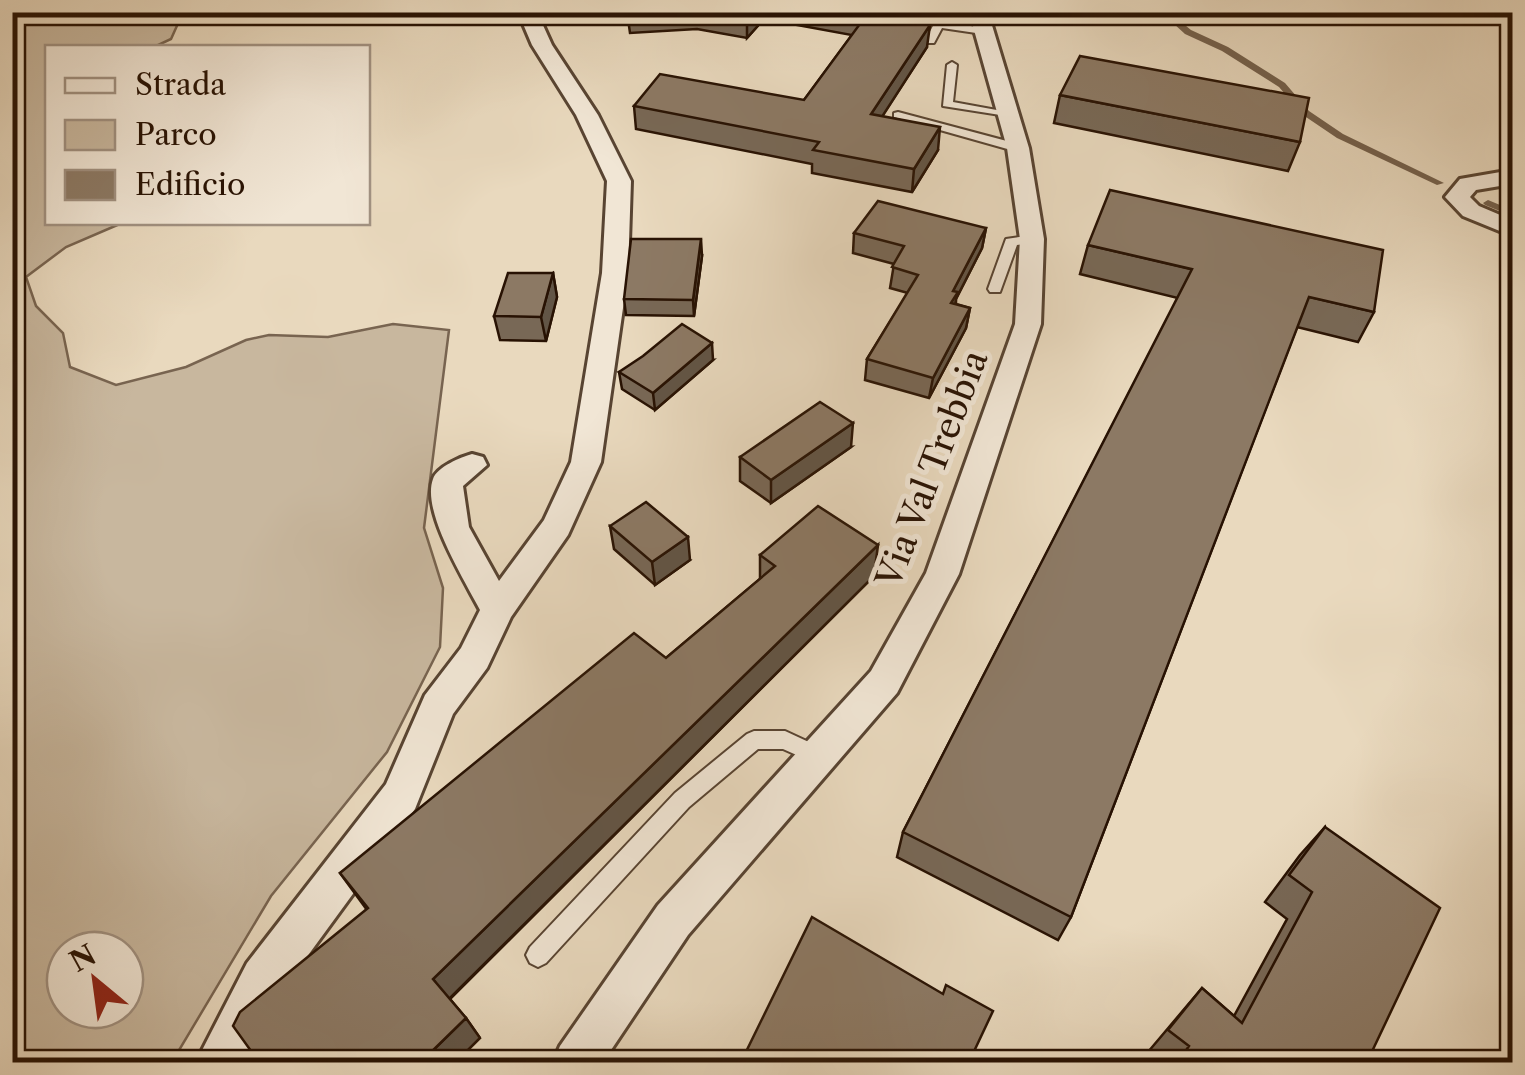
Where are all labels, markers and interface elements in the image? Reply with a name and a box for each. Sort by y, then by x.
legend [45,45,370,225]
text: Strada [135,66,226,103]
text: Parco [135,116,217,153]
text: Edificio [135,166,245,203]
street label: Via Val Trebbia [866,344,997,594]
north arrow [45,930,145,1030]
text: N [64,937,102,979]

